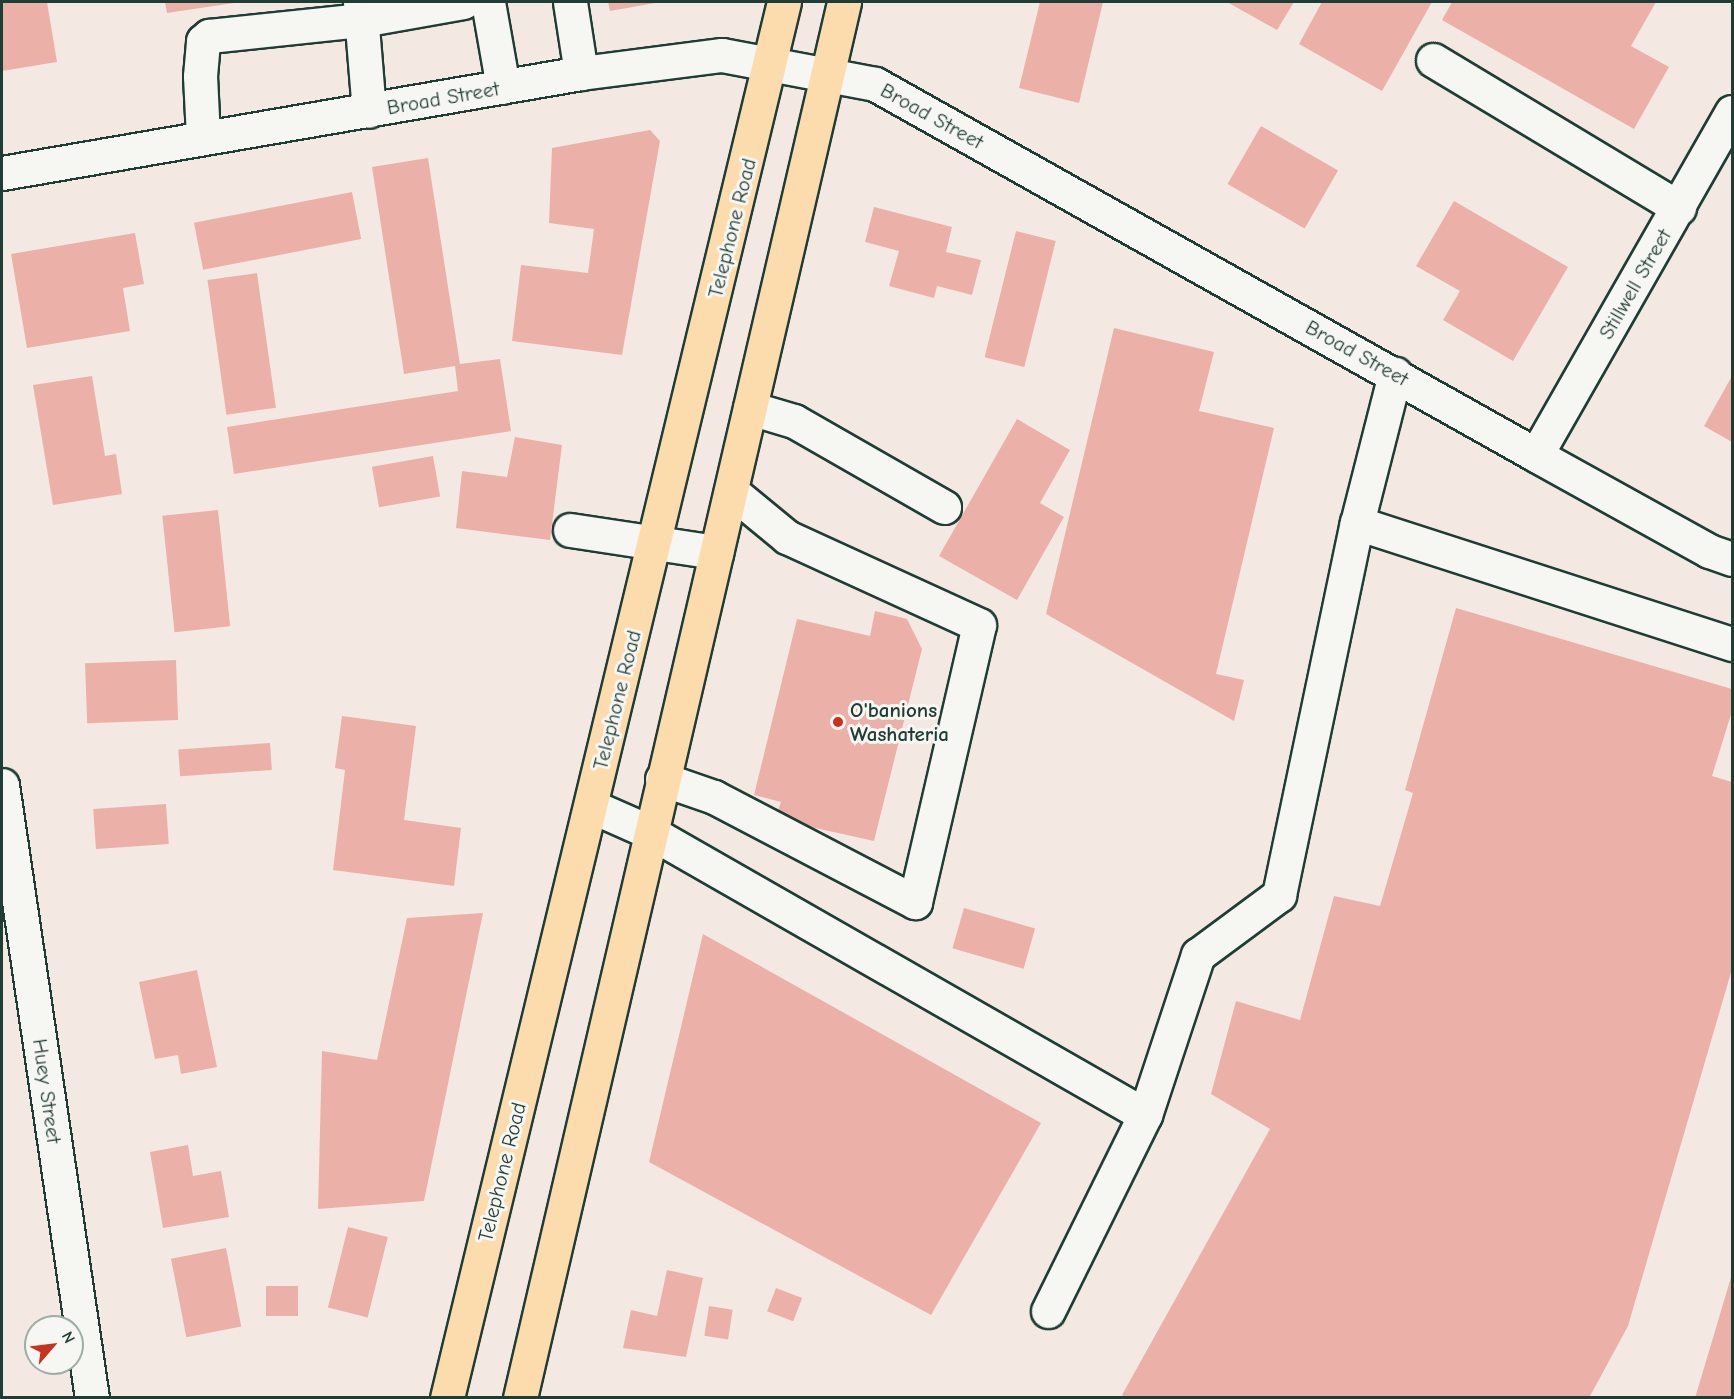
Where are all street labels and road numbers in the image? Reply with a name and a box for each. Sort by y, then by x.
street label: Broad Street [385,76,501,120]
street label: Broad Street [876,77,988,155]
street label: Telephone Road [702,156,762,300]
street label: Stillwell Street [1593,224,1677,344]
street label: Broad Street [1301,314,1413,392]
street label: Telephone Road [587,628,647,772]
street label: Huey Street [27,1037,67,1145]
street label: Telephone Road [472,1100,532,1244]

